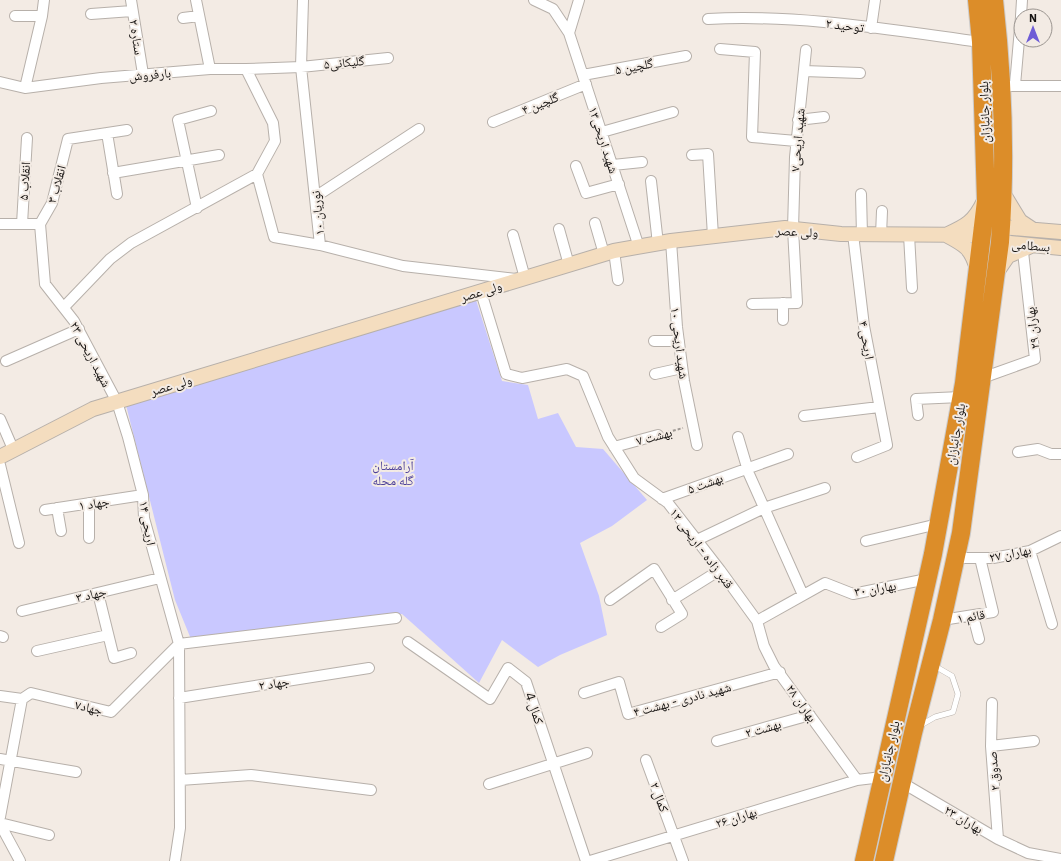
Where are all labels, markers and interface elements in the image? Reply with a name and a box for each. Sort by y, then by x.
north arrow [1013,8,1053,48]
text: N [1029,11,1037,25]
street label: توحید ۲ [825,15,865,36]
street label: ستاره ۲ [125,18,148,56]
street label: گلیکانی۵ [323,52,366,73]
street label: گلچین ۵ [614,54,655,79]
street label: بارفروش [128,64,172,85]
street label: بلوار جانبازان [975,81,994,143]
street label: گلچین ۴ [519,88,562,119]
street label: شهید اریحی۱۳ [585,105,622,176]
street label: شهید اریحی۷ [786,108,809,172]
street label: انقلاب ۵ [15,161,34,201]
street label: انقلاب ۳ [43,163,70,205]
street label: نوریان ۱۰ [307,190,328,236]
street label: ولی عصر [774,222,819,241]
street label: بسطامی [1011,235,1051,256]
street label: ولی عصر [457,277,504,306]
street label: شهید اریحی ۱۰ [667,306,692,380]
street label: بهاران ۲۹ [1021,306,1044,350]
street label: شهید اریحی ۲۳ [66,318,115,390]
street label: اریحی ۴ [855,319,878,361]
street label: ولی عصر [147,371,194,400]
street label: بلوار جانبازان [942,402,969,466]
street label: بهشت ۷ [634,424,674,449]
park label: آرامستان گله محله [372,457,414,489]
street label: بهشت ۵ [685,469,725,498]
street label: جهاد ۱ [78,493,111,514]
street label: اریحی ۱۴ [135,499,160,547]
street label: قنبر زاده - اریحی ۱۲ [666,505,737,592]
street label: بهاران ۲۷ [988,541,1032,566]
street label: بهاران ۳۰ [853,577,897,600]
street label: جهاد ۳ [74,583,108,606]
street label: قائم ۱ [956,606,986,627]
street label: جهاد ۲ [258,673,291,694]
street label: شهید نادری - بهشت ۴ [631,678,733,721]
street label: بهاران ۲۸ [782,681,821,725]
street label: کمال 4 [521,690,548,727]
street label: جهاد۷ [73,696,104,719]
street label: بهشت ۲ [743,715,783,742]
street label: بلوار جانبازان [873,719,904,783]
street label: صدوق ۲ [984,751,1003,791]
street label: کمال ۲ [646,780,673,815]
street label: بهاران ۲۳ [941,801,986,838]
street label: بهاران ۲۶ [713,803,759,832]

